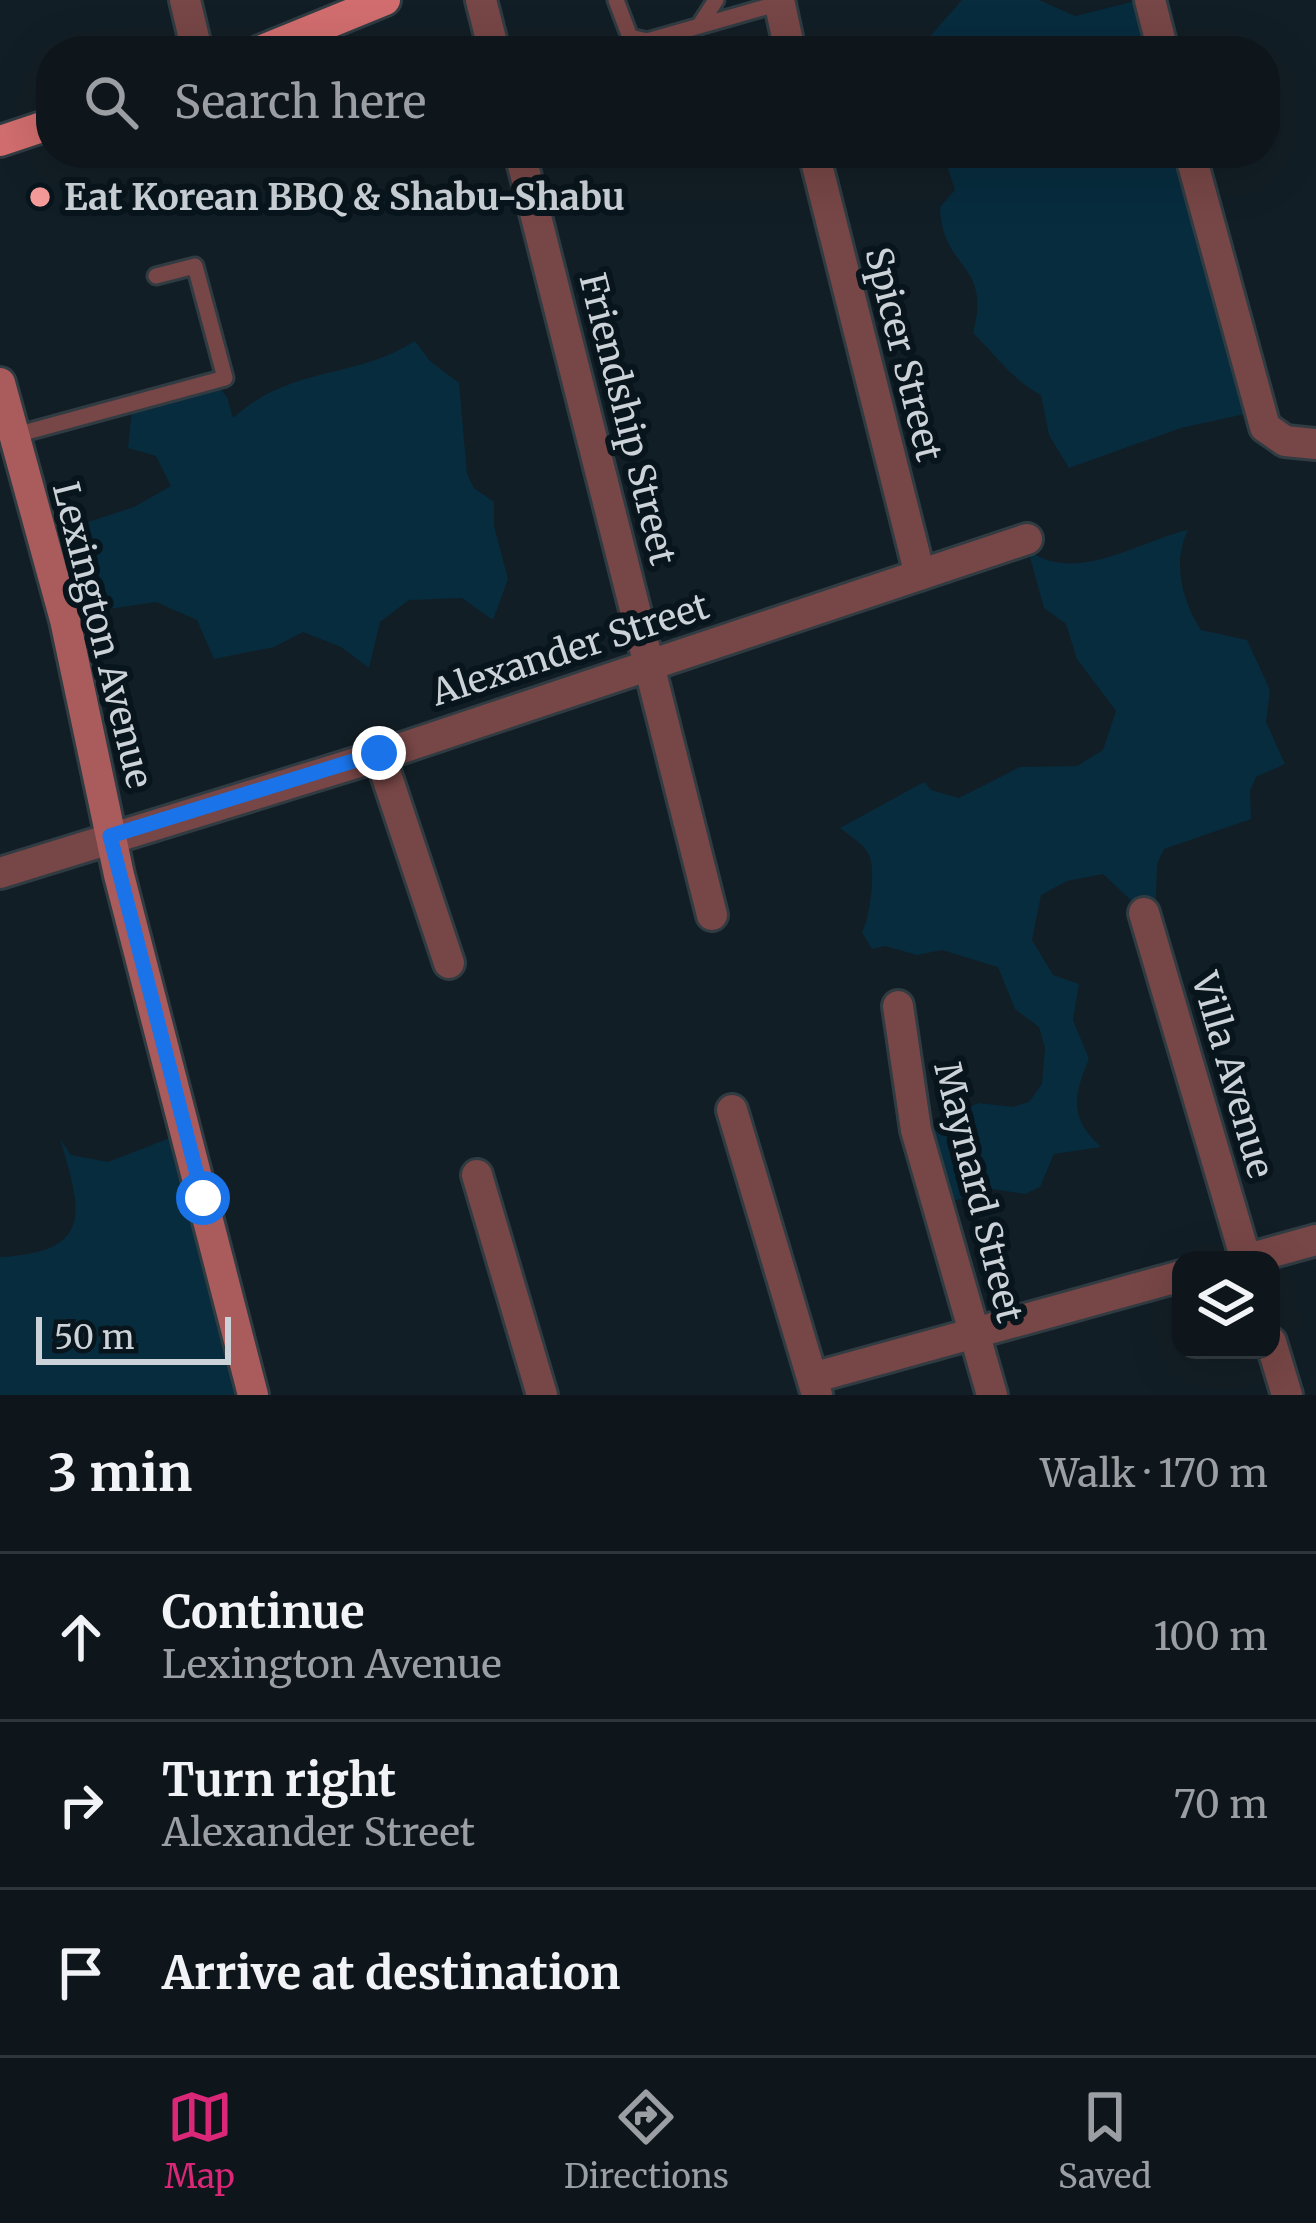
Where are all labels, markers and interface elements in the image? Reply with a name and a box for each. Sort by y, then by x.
search box [36,36,1280,168]
icon: search [78,69,144,135]
text: Search here [174,74,426,130]
place label: Eat Korean BBQ & Shabu-Shabu [64,175,625,220]
marker: Eat Korean BBQ & Shabu-Shabu [27,184,53,210]
street label: Spicer Street [855,243,952,466]
street label: Friendship Street [570,269,686,570]
street label: Lexington Avenue [43,478,162,793]
street label: Alexander Street [425,583,715,716]
route end [352,726,406,780]
street label: Villa Avenue [1181,966,1283,1183]
street label: Maynard Street [924,1057,1033,1327]
route start [176,1171,230,1225]
map controls [1172,1251,1280,1359]
button: layers [1172,1251,1280,1359]
scale bar [36,1311,231,1364]
text: 50 m [54,1317,135,1358]
text: 3 min [48,1441,192,1505]
text: Walk · 170 m [1040,1449,1268,1498]
text: Continue [162,1584,364,1640]
icon: ahead [48,1604,114,1670]
text: 100 m [1153,1612,1268,1661]
text: Lexington Avenue [162,1640,502,1689]
text: Turn right [162,1752,396,1808]
icon: right [48,1772,114,1838]
text: 70 m [1174,1780,1268,1829]
text: Alexander Street [162,1808,475,1857]
icon: arrive [48,1940,114,2006]
text: Arrive at destination [162,1945,620,2001]
tab: Map [165,2084,235,2197]
tab: Directions [564,2084,729,2197]
tab: Saved [1058,2084,1151,2197]

